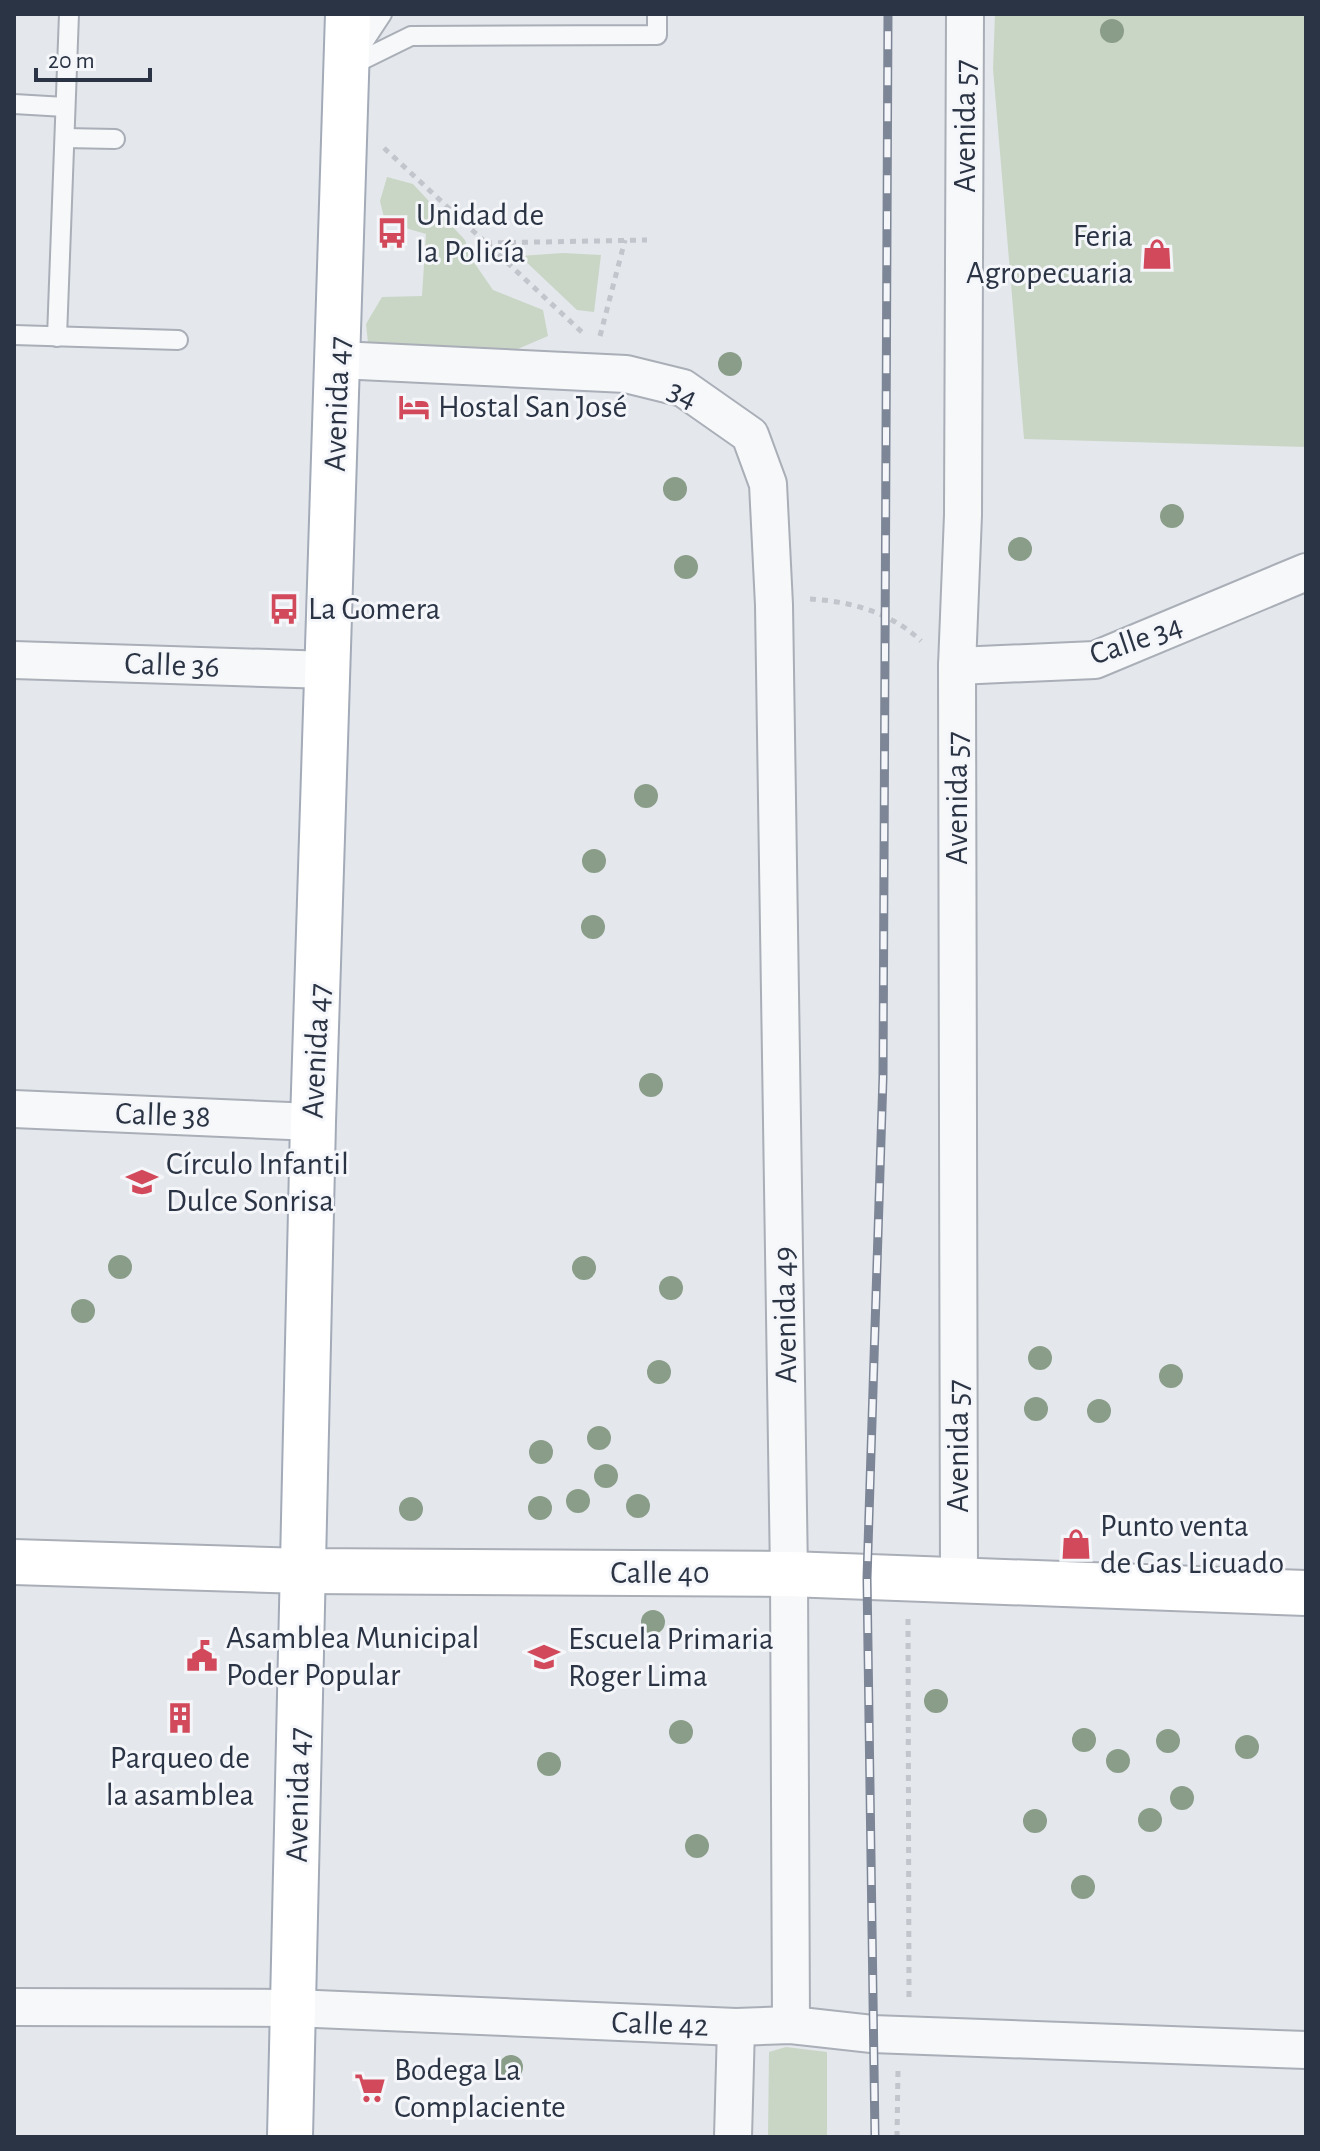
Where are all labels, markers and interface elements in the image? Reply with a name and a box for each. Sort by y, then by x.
scale bar [36,32,150,82]
text: 20 m [48,49,95,73]
street label: Avenida 57 [949,59,981,193]
place label: Unidad de la Policía [416,199,544,268]
bus stop icon: Unidad de la Policía [375,216,409,250]
place label: Feria Agropecuaria [966,220,1133,289]
shop icon: Feria Agropecuaria [1140,237,1174,271]
street label: Avenida 47 [319,336,355,472]
street label: 34 [663,373,703,415]
hotel icon: Hostal San José [397,390,431,424]
place label: Hostal San José [438,391,627,423]
bus stop icon: La Gomera [267,592,301,626]
place label: La Gomera [308,593,440,625]
street label: Calle 34 [1085,609,1187,671]
street label: Calle 36 [124,647,220,683]
street label: Avenida 57 [941,731,973,865]
street label: Avenida 47 [296,983,336,1119]
street label: Calle 38 [115,1097,211,1133]
place label: Círculo Infantil Dulce Sonrisa [166,1148,349,1217]
school or university icon: Círculo Infantil Dulce Sonrisa [125,1165,159,1199]
street label: Avenida 49 [768,1246,802,1384]
street label: Avenida 57 [942,1379,974,1513]
place label: Punto venta de Gas Licuado [1100,1510,1284,1579]
shop icon: Punto venta de Gas Licuado [1059,1527,1093,1561]
street label: Calle 40 [610,1557,710,1589]
place label: Asamblea Municipal Poder Popular [226,1622,479,1691]
place label: Escuela Primaria Roger Lima [568,1623,774,1692]
public building icon: Asamblea Municipal Poder Popular [185,1639,219,1673]
school or university icon: Escuela Primaria Roger Lima [527,1640,561,1674]
building icon: Parqueo de la asamblea [163,1701,197,1735]
street label: Avenida 47 [281,1727,315,1863]
place label: Parqueo de la asamblea [106,1742,254,1811]
street label: Calle 42 [611,2006,709,2042]
place label: Bodega La Complaciente [394,2054,566,2123]
supermarket icon: Bodega La Complaciente [353,2071,387,2105]

